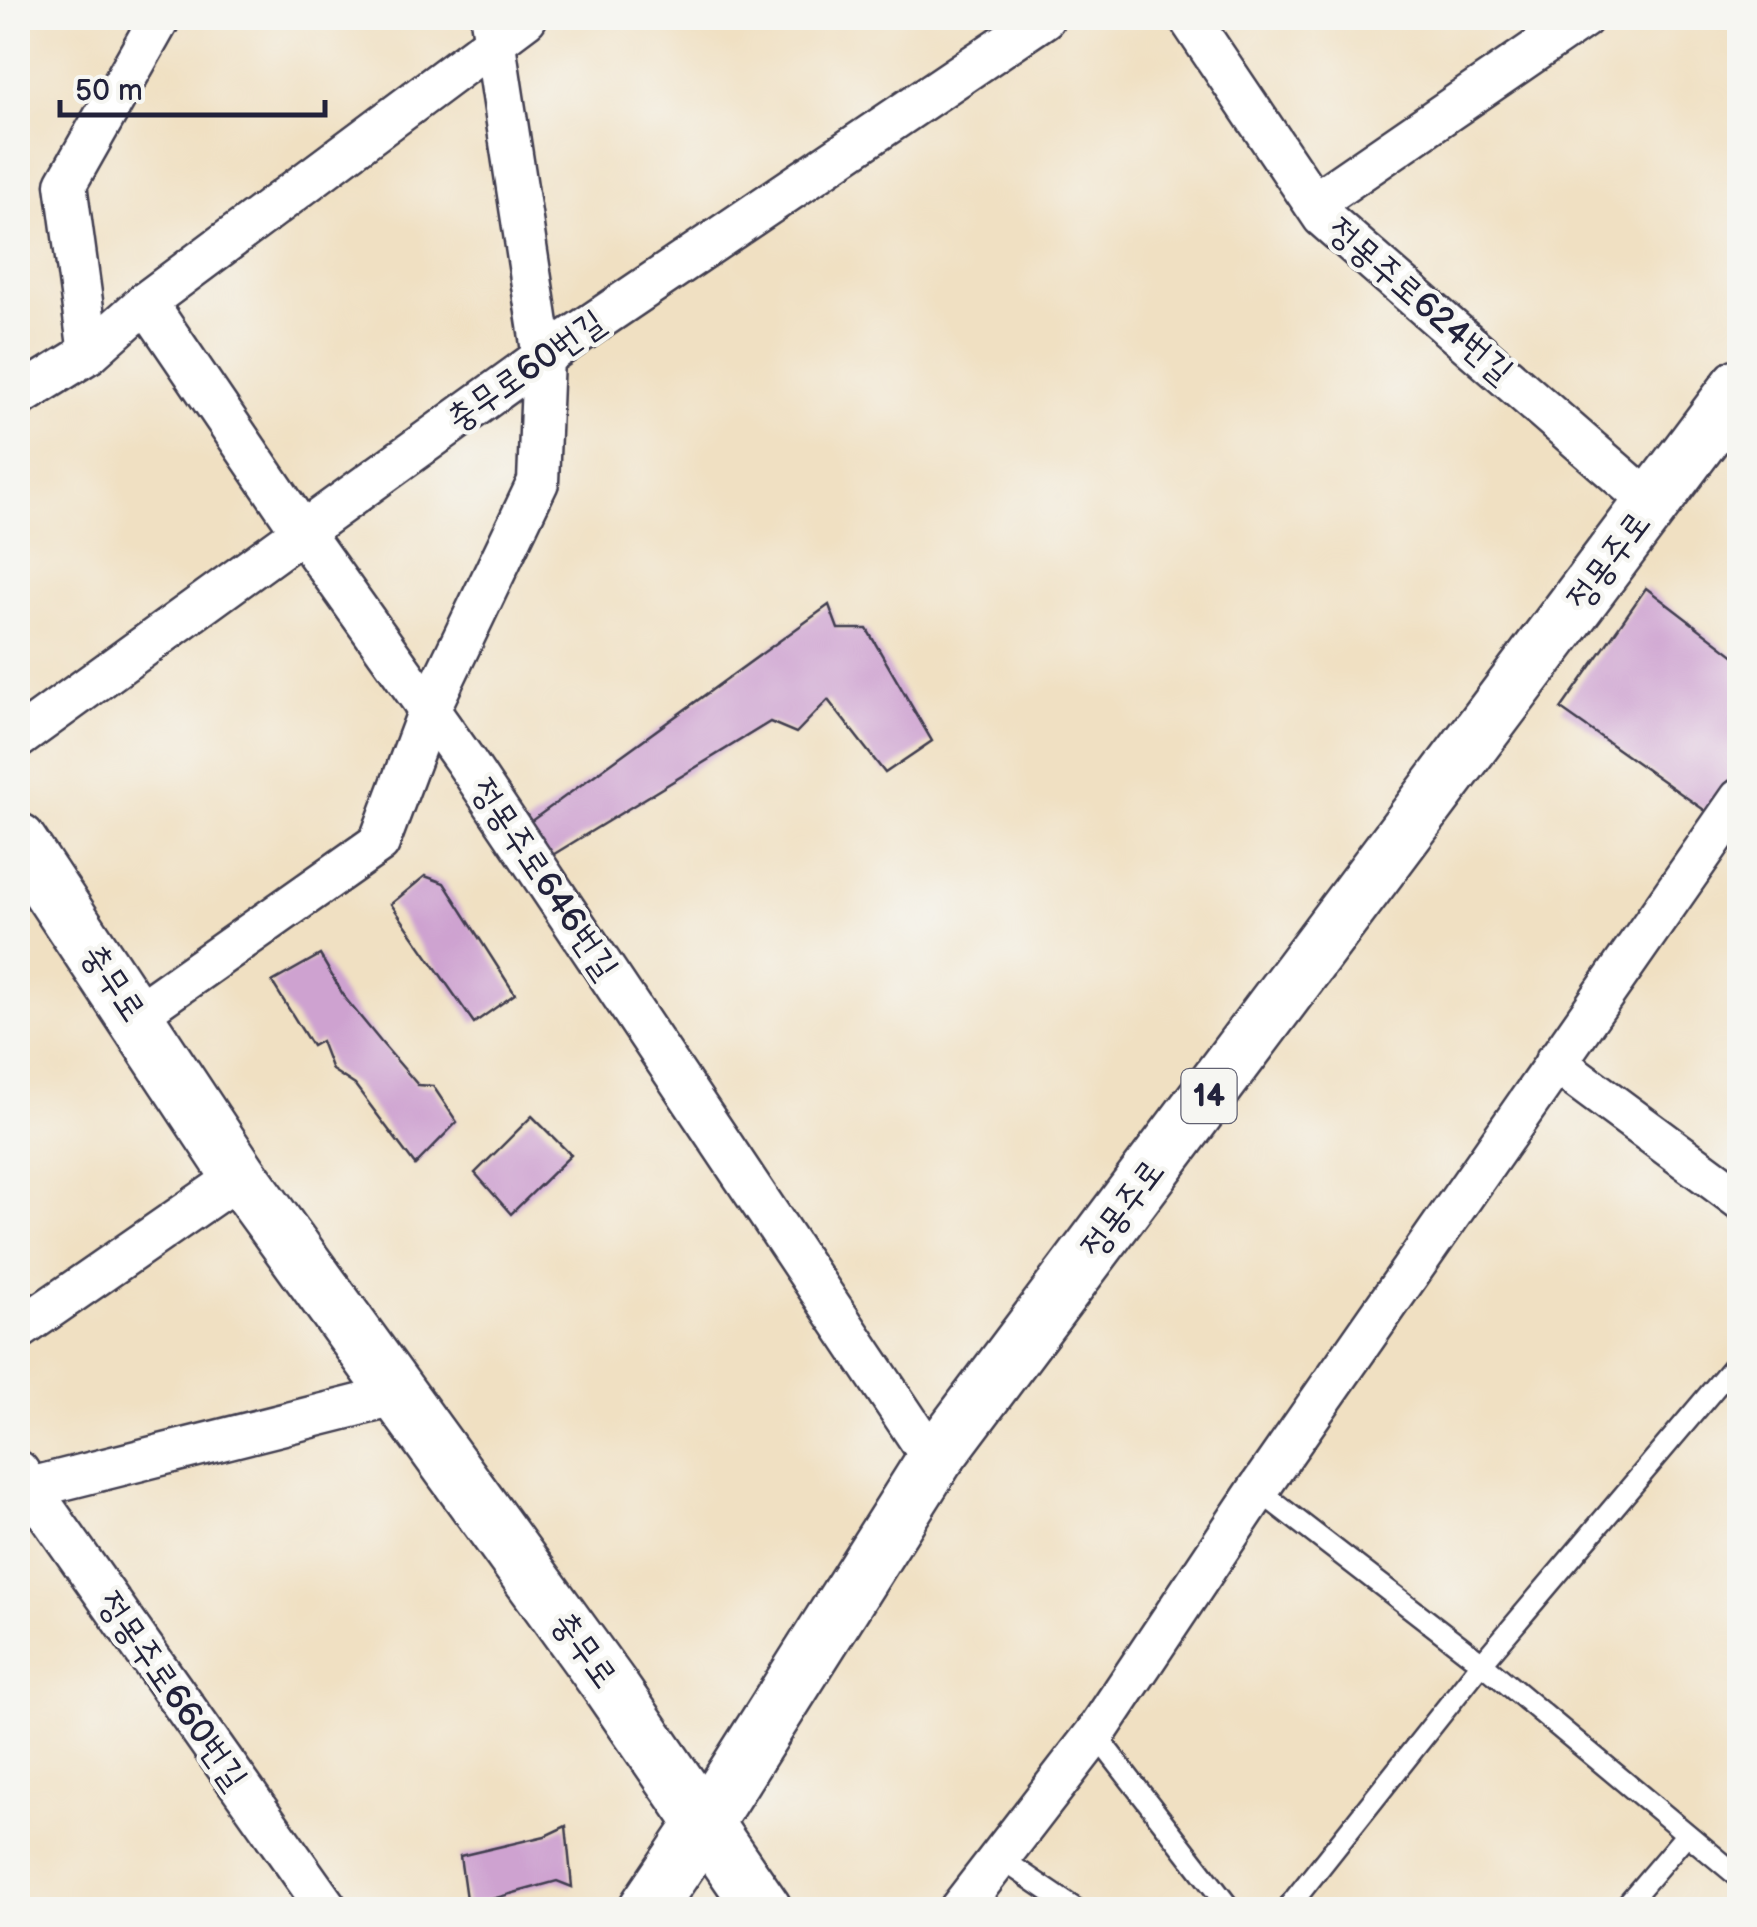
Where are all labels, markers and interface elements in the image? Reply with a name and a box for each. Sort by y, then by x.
scale bar [60,55,325,117]
text: 50 m [75,73,143,109]
street label: 정몽주로624번길 [1318,209,1522,393]
street label: 충무로60번길 [439,301,613,441]
street label: 정몽주로 [1558,503,1660,619]
street label: 정몽주로646번길 [461,770,627,988]
street label: 충무로 [72,936,154,1030]
road number: 14 [1182,1069,1236,1123]
street label: 정몽주로 [1072,1151,1174,1267]
street label: 정몽주로660번길 [88,1584,256,1798]
street label: 충무로 [542,1603,626,1697]

